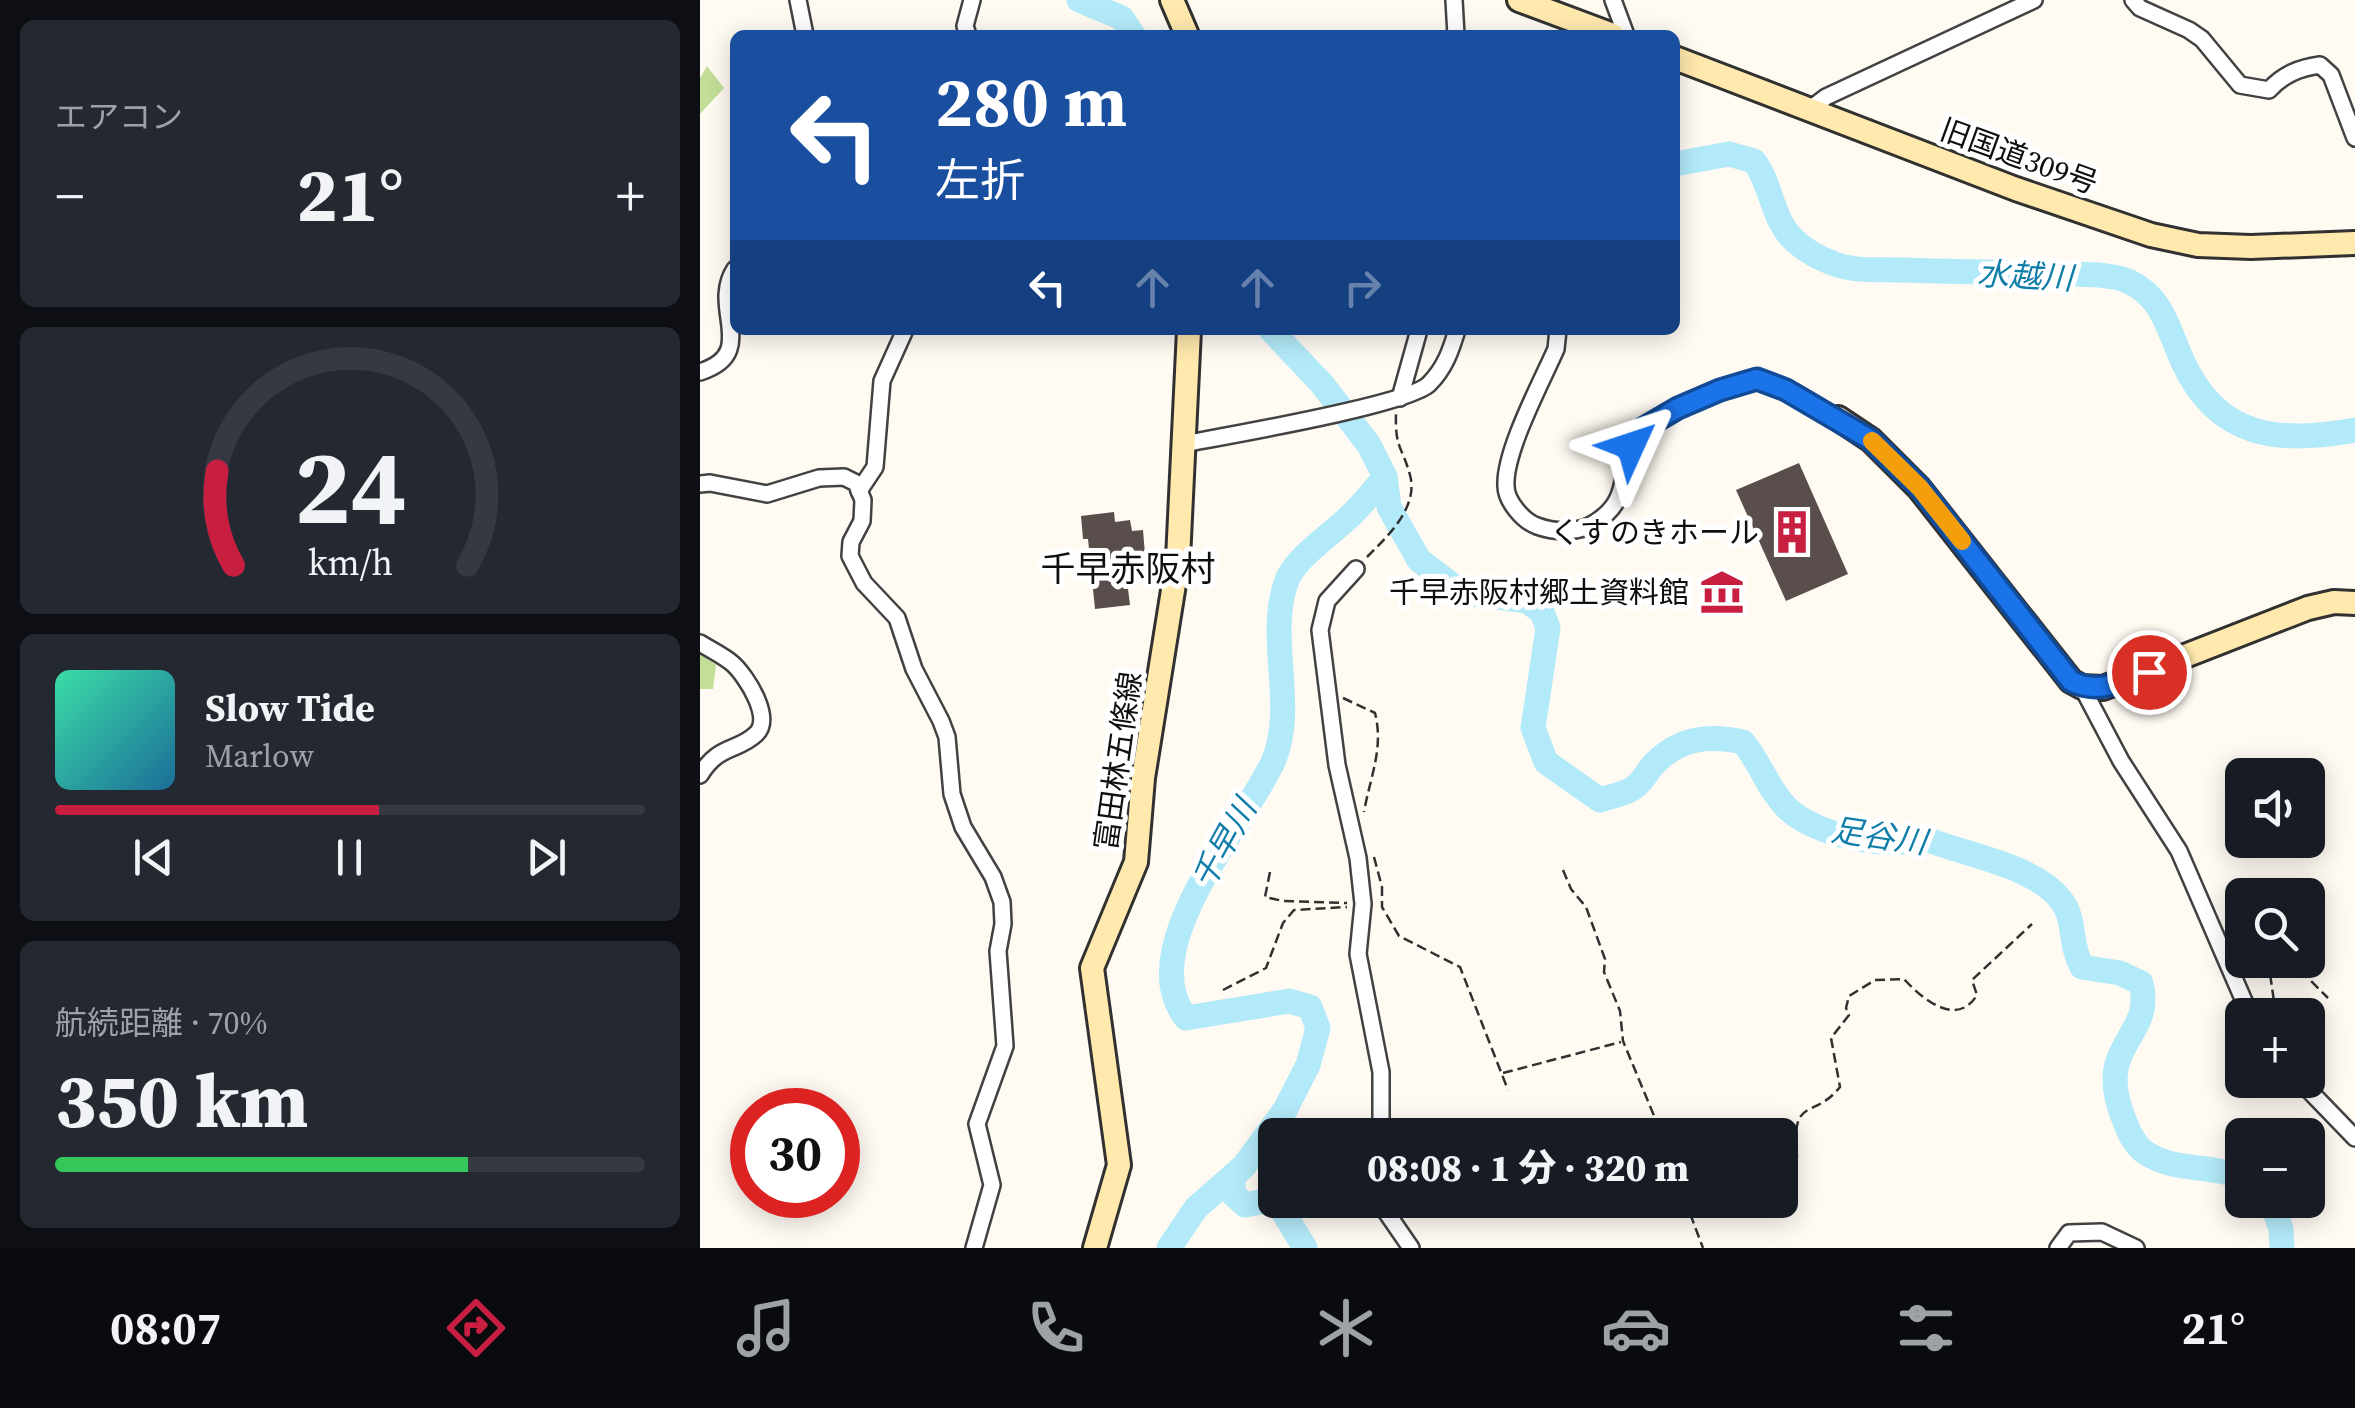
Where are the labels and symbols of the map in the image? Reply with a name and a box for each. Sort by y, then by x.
street label: 旧国道309号 [1934,109,2104,203]
water label: 水越川 [1976,252,2077,301]
position arrow [1579,394,1683,498]
building icon: くすのきホール [1768,508,1816,556]
place label: くすのきホール [1550,512,1759,553]
district label: 千早赤阪村 [1040,545,1216,593]
museum icon: 千早赤阪村郷土資料館 [1698,568,1746,616]
place label: 千早赤阪村郷土資料館 [1389,572,1689,613]
pin [2107,630,2192,715]
street label: 富田林五條線 [1085,669,1151,853]
water label: 千早川 [1181,789,1268,897]
water label: 足谷川 [1828,808,1933,865]
speed limit sign: 30 [730,1088,860,1218]

